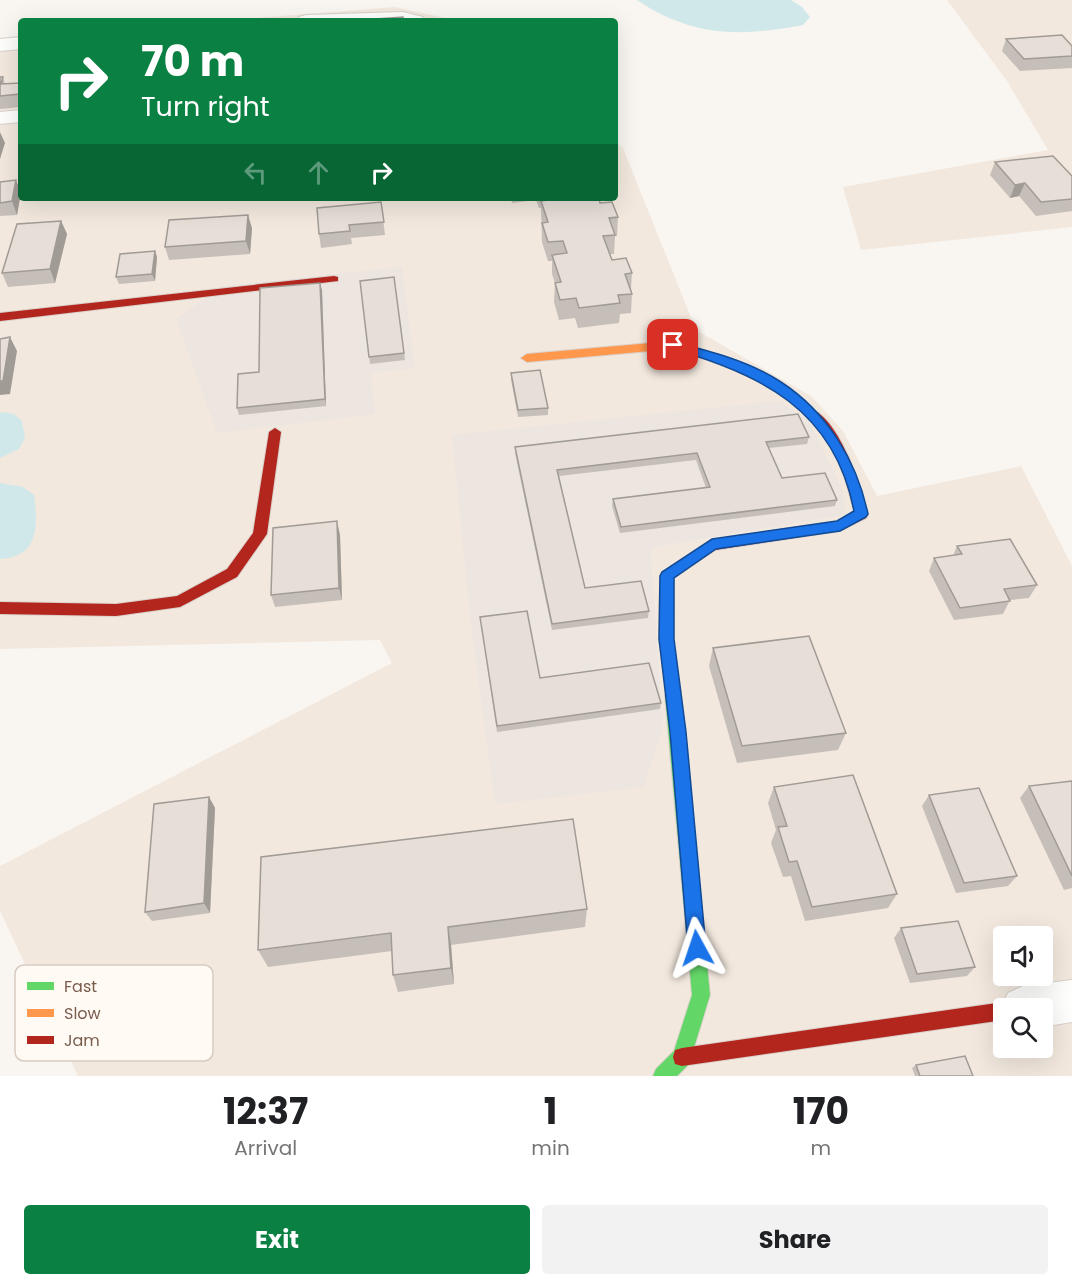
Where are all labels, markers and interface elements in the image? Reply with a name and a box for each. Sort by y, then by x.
text: 70 m [141,32,244,91]
icon: right [42,42,120,120]
text: Turn right [141,88,270,125]
icon: left [239,156,272,189]
icon: ahead [302,156,335,189]
icon: right [365,156,398,189]
pin [647,319,698,370]
icon: arrive [656,328,689,361]
position arrow [665,916,729,980]
map controls [993,926,1053,1058]
button: sound [993,926,1053,986]
legend [15,965,213,1061]
text: Fast [64,975,97,998]
button: search [993,998,1053,1058]
text: Slow [64,1002,101,1025]
text: Jam [64,1029,100,1052]
text: 12:37 [223,1086,308,1137]
text: 1 [544,1086,557,1137]
text: 170 [793,1086,849,1137]
text: Arrival [234,1134,297,1162]
text: min [531,1134,570,1162]
text: m [811,1134,831,1162]
button: Exit [24,1205,530,1274]
button: Share [542,1205,1048,1274]

